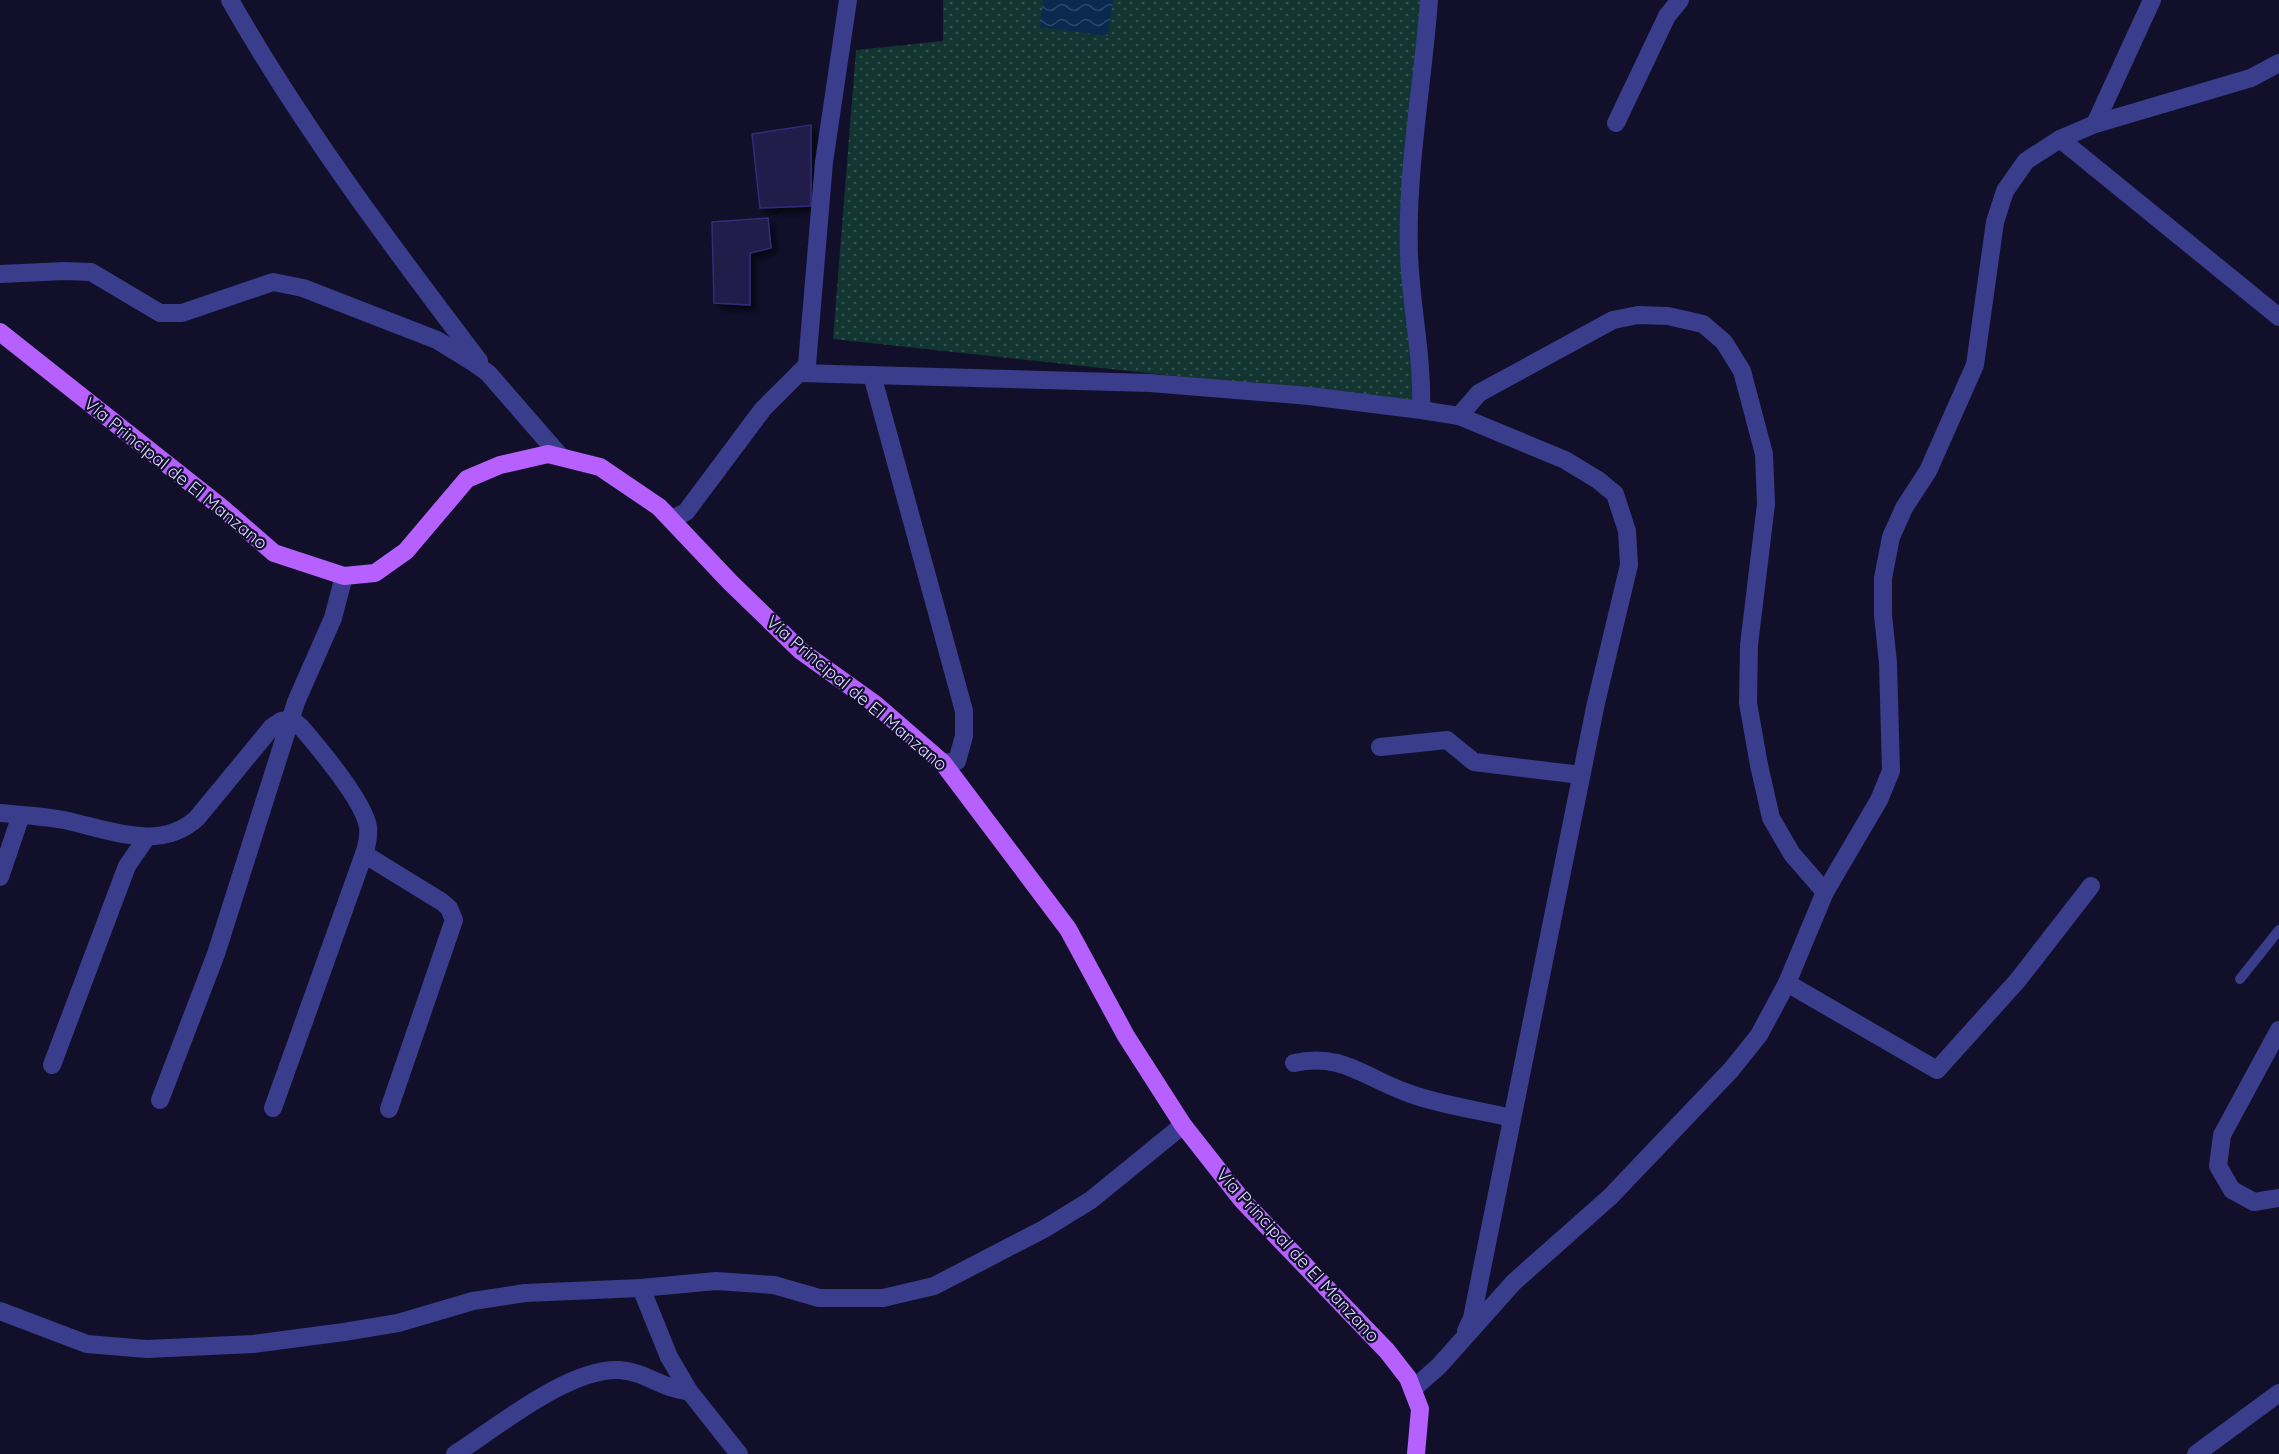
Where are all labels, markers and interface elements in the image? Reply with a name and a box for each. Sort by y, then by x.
street label: Vía Principal de El Manzano [79,392,273,554]
street label: Vía Principal de El Manzano [762,610,952,776]
street label: Vía Principal de El Manzano [1211,1163,1385,1347]

